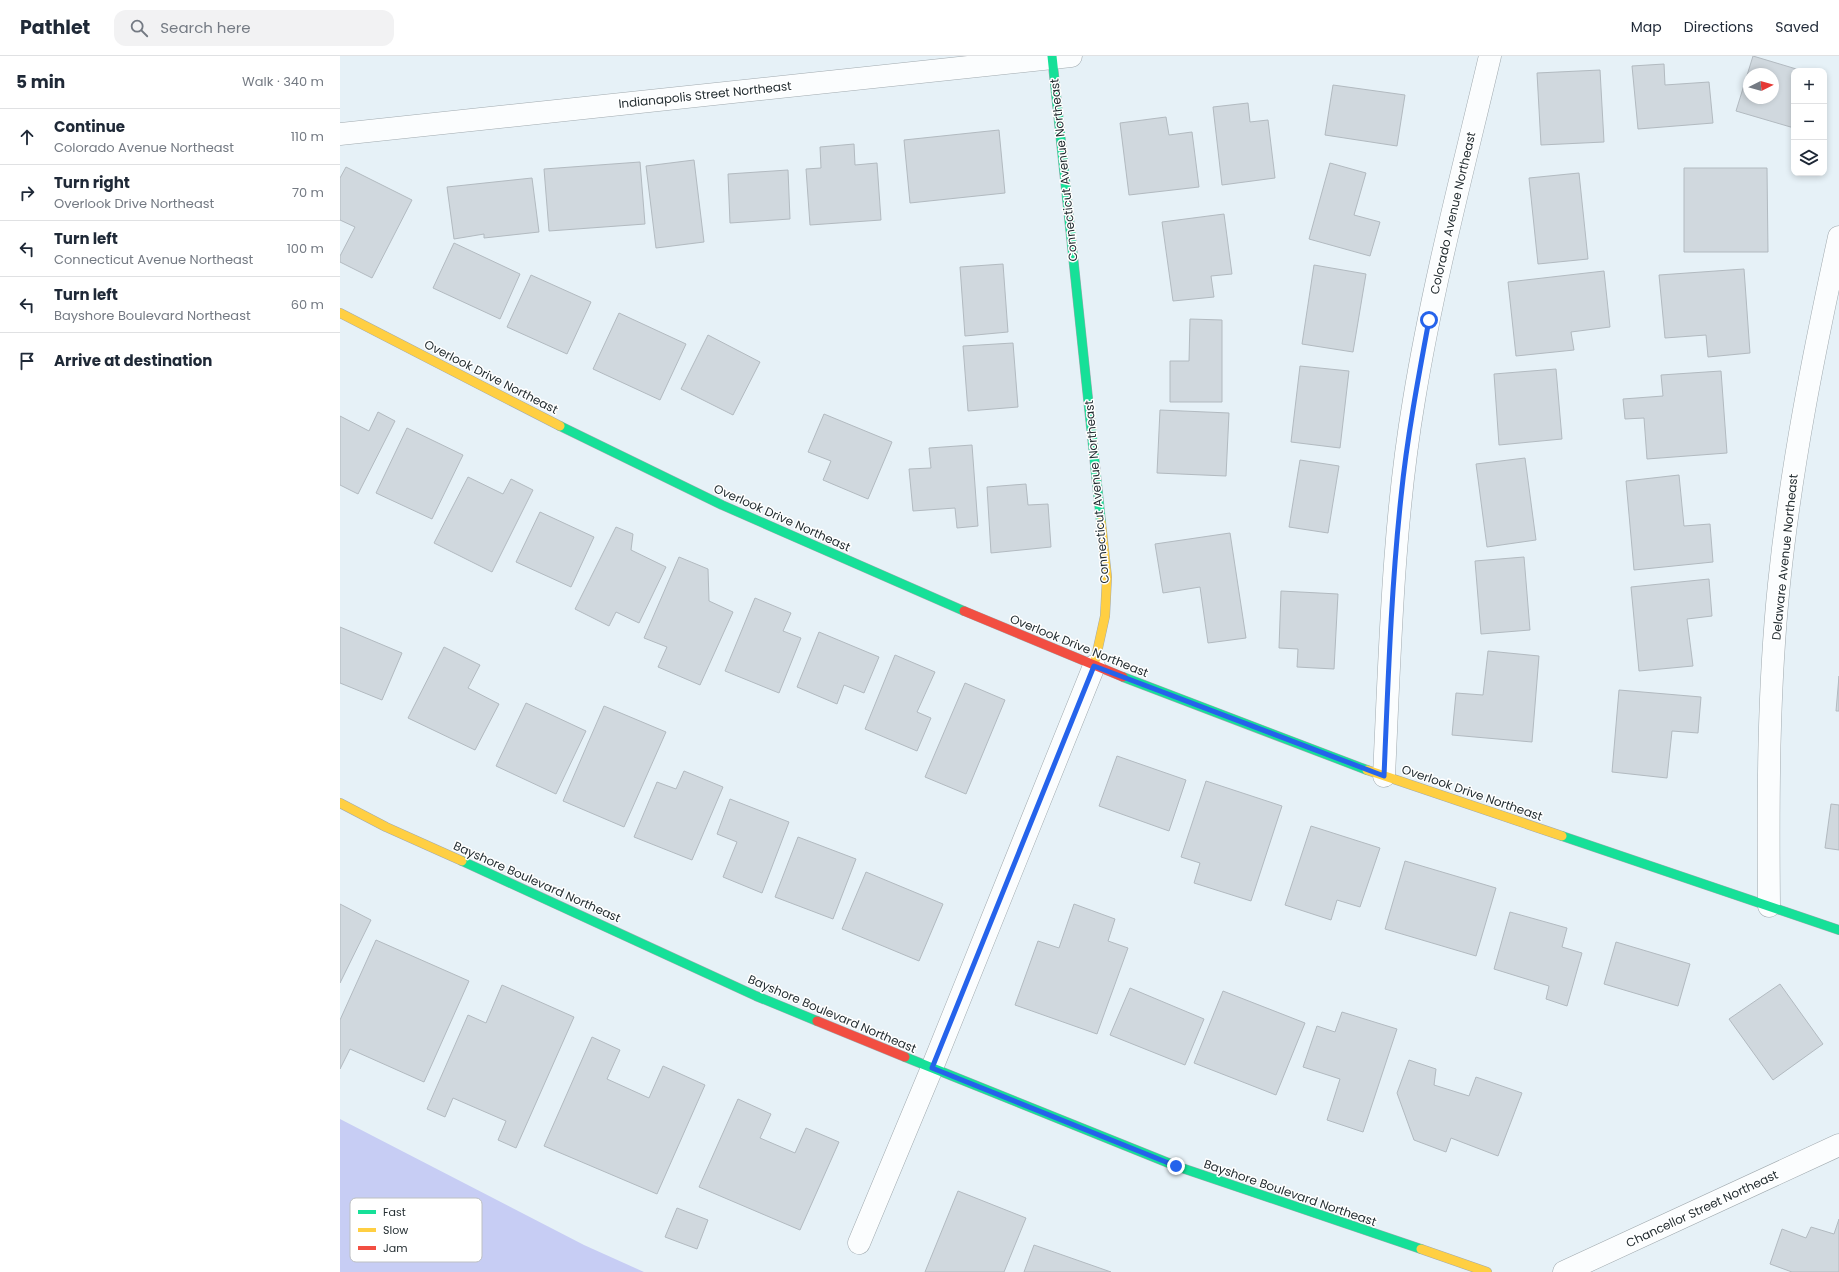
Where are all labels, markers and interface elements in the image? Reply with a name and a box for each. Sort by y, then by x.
search box [114,10,394,46]
text: Pathlet [20,14,90,41]
icon: search [128,17,150,39]
text: Search here [160,17,251,38]
text: Map [1631,17,1662,37]
text: Directions [1684,17,1753,37]
text: Saved [1775,17,1819,37]
north arrow [1743,68,1779,104]
map controls [1791,68,1827,176]
button: + [1791,68,1827,104]
text: 5 min [16,70,65,94]
text: Walk · 340 m [242,72,324,91]
street label: Indianapolis Street Northeast [618,77,792,112]
street label: Connecticut Avenue Northeast [1045,78,1082,262]
button: − [1791,104,1827,140]
text: Continue [54,116,125,137]
icon: ahead [16,126,38,148]
text: 110 m [291,127,324,146]
street label: Colorado Avenue Northeast [1426,130,1479,296]
text: Colorado Avenue Northeast [54,138,234,157]
button: layers [1791,140,1827,176]
text: Turn right [54,172,130,193]
icon: right [16,182,38,204]
text: 70 m [292,183,324,202]
text: Overlook Drive Northeast [54,194,214,213]
text: Turn left [54,228,118,249]
icon: left [16,238,38,260]
text: 100 m [287,239,324,258]
text: Connecticut Avenue Northeast [54,250,253,269]
text: Turn left [54,284,118,305]
icon: left [16,294,38,316]
text: 60 m [291,295,324,314]
text: Bayshore Boulevard Northeast [54,306,251,325]
route start [1420,311,1438,329]
street label: Overlook Drive Northeast [421,335,561,418]
icon: arrive [16,350,38,372]
text: Arrive at destination [54,350,212,371]
street label: Connecticut Avenue Northeast [1080,400,1113,584]
street label: Delaware Avenue Northeast [1767,473,1802,641]
street label: Overlook Drive Northeast [711,480,853,555]
street label: Overlook Drive Northeast [1007,610,1151,681]
street label: Overlook Drive Northeast [1399,760,1545,825]
street label: Bayshore Boulevard Northeast [451,837,624,926]
street label: Bayshore Boulevard Northeast [745,970,919,1057]
street label: Bayshore Boulevard Northeast [1202,1155,1379,1230]
route end [1167,1157,1185,1175]
street label: Chancellor Street Northeast [1623,1166,1781,1251]
legend [350,1198,482,1262]
text: Fast [383,1204,406,1220]
text: Slow [383,1222,408,1238]
text: Jam [383,1240,408,1256]

